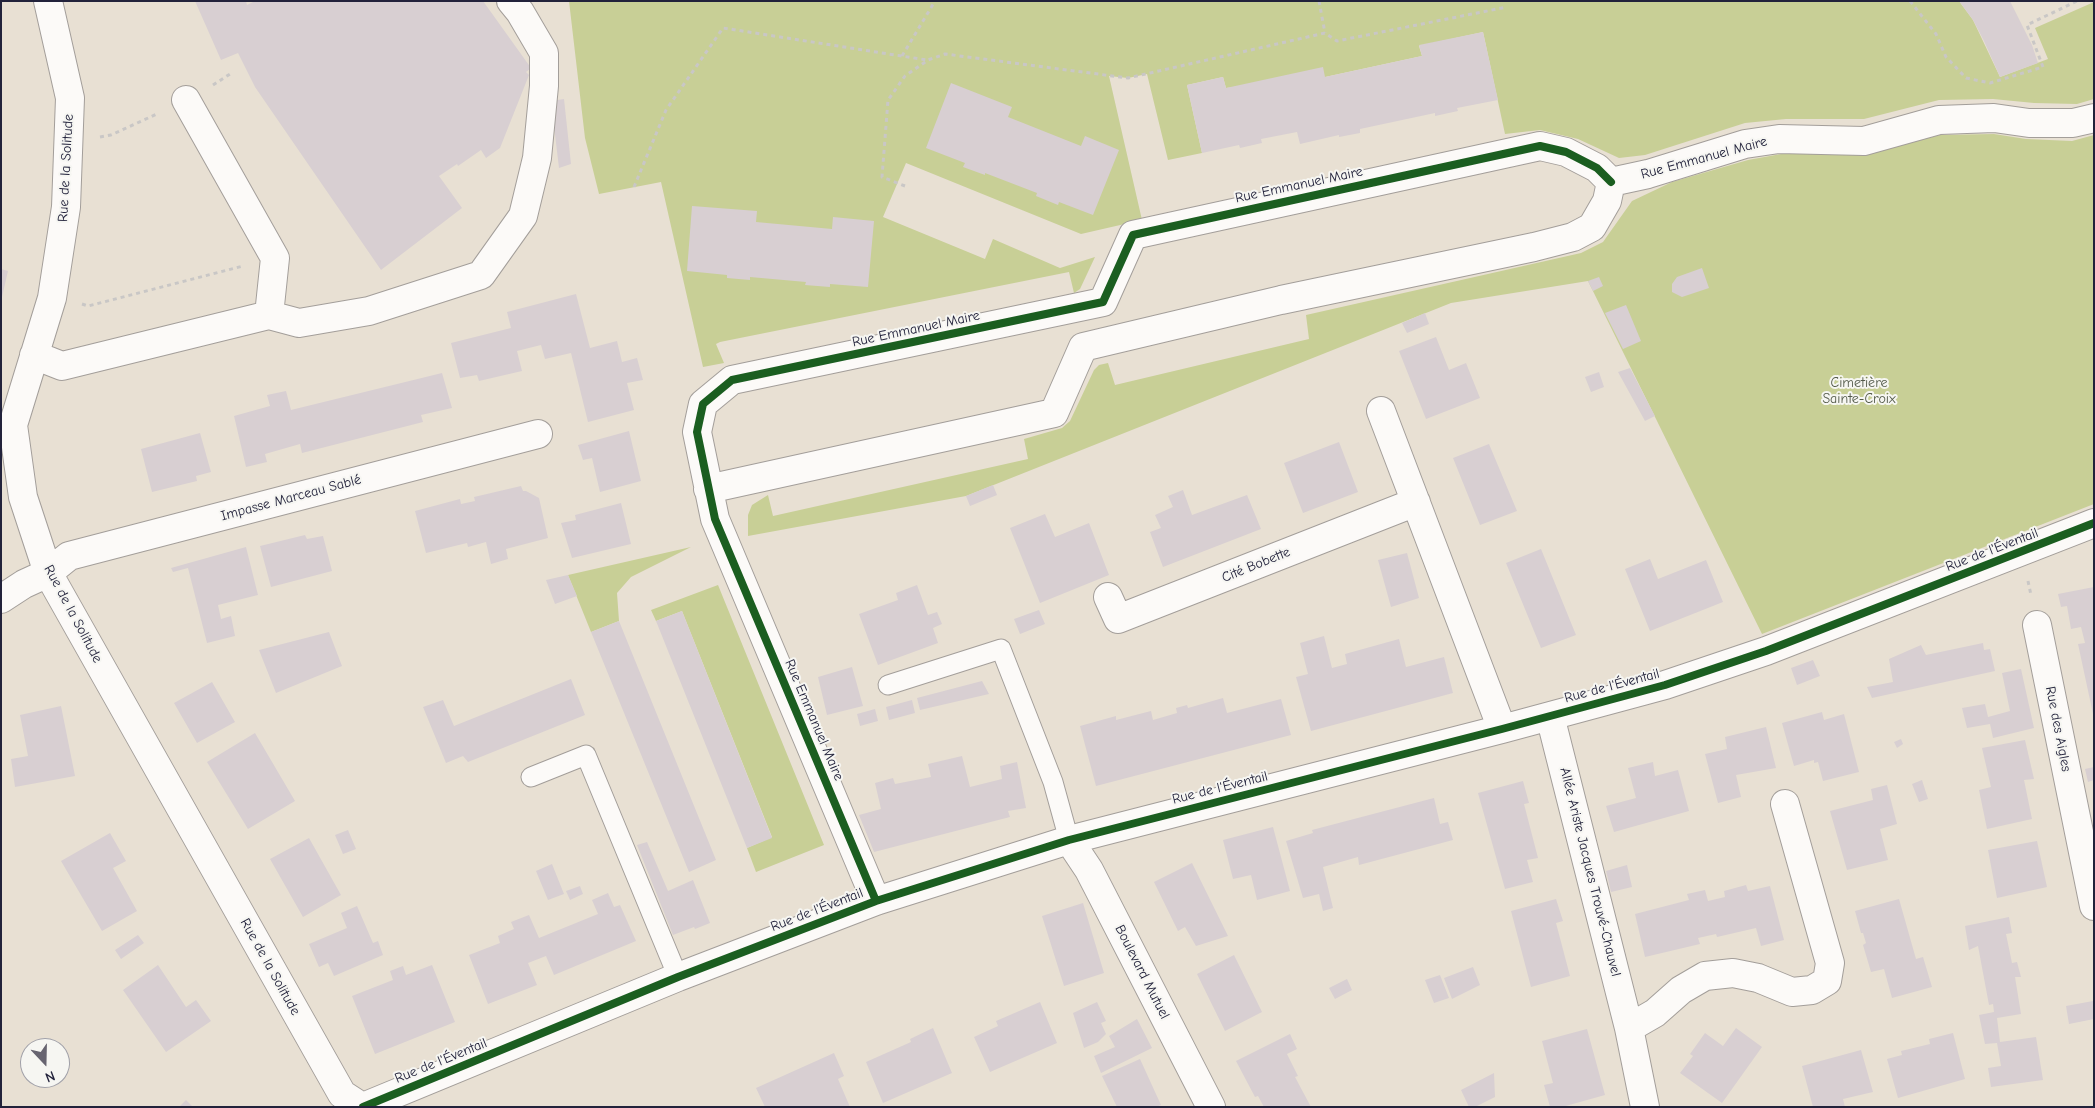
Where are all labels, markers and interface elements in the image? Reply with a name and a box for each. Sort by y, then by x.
street label: Rue de la Solitude [55,114,77,222]
street label: Rue Emmanuel Maire [1639,133,1769,183]
street label: Rue Emmanuel Maire [1234,163,1364,207]
street label: Rue Emmanuel Maire [851,307,981,351]
park label: Cimetière Sainte-Croix [1822,375,1896,408]
street label: Impasse Marceau Sablé [219,471,363,525]
street label: Rue de l'Éventail [1943,525,2041,575]
street label: Cité Bobette [1219,544,1293,586]
street label: Rue de la Solitude [40,562,106,666]
street label: Rue Emmanuel Maire [781,657,847,783]
street label: Rue de l'Éventail [1563,665,1661,707]
street label: Rue des Aigles [2041,685,2075,773]
street label: Allée Ariste Jacques Trouvé-Chauvel [1556,766,1624,978]
street label: Rue de l'Éventail [1170,768,1270,808]
street label: Rue de l'Éventail [768,885,866,935]
street label: Rue de la Solitude [236,916,304,1018]
street label: Boulevard Mutuel [1111,922,1173,1022]
street label: Rue de l'Éventail [392,1035,490,1087]
north arrow [20,1038,70,1088]
text: N [43,1067,58,1086]

